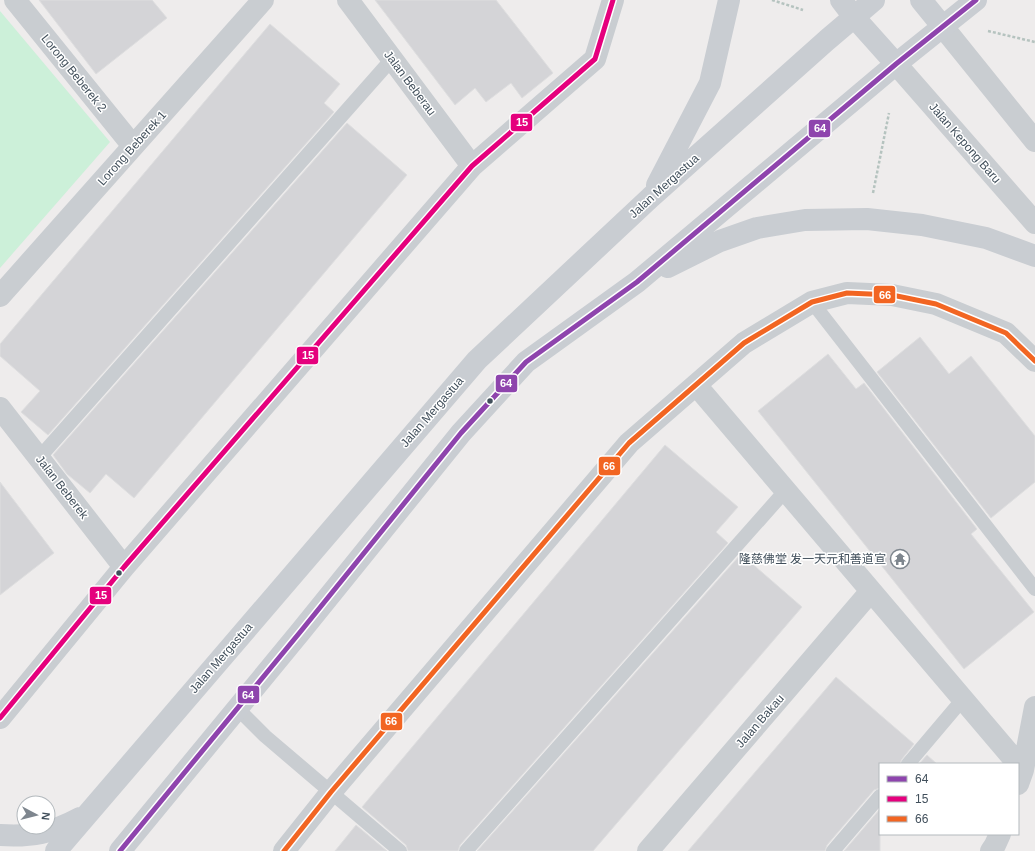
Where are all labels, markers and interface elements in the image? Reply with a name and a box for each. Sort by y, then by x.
street label: Lorong Beberek 2 [39,32,110,115]
street label: Jalan Beberau [381,48,439,118]
street label: Jalan Kepong Baru [926,100,1004,186]
street label: Lorong Beberek 1 [95,108,169,188]
line badge: 15 [510,113,533,132]
text: 15 [516,116,528,128]
line badge: 64 [808,119,831,138]
text: 64 [814,122,827,134]
street label: Jalan Mergastua [626,151,702,221]
line badge: 66 [873,285,896,304]
text: 66 [879,289,891,301]
line badge: 15 [296,346,319,365]
text: 15 [302,349,314,361]
street label: Jalan Mergastua [398,374,467,450]
line badge: 64 [495,374,518,393]
text: 64 [500,377,513,389]
unlabelled marker [485,396,495,406]
street label: Jalan Beberek [33,452,92,522]
line badge: 66 [598,456,621,476]
text: 66 [603,460,615,472]
temple icon: 隆慈佛堂 发一天元和善道宣 [889,548,911,570]
place label: 隆慈佛堂 发一天元和善道宣 [739,552,886,566]
unlabelled marker [114,568,124,578]
line badge: 15 [89,586,112,605]
text: 15 [95,589,107,601]
street label: Jalan Mergastua [187,620,256,696]
line badge: 64 [237,685,260,704]
text: 64 [242,689,255,701]
street label: Jalan Bakau [733,691,787,751]
line badge: 66 [380,712,403,731]
text: 66 [385,715,397,727]
legend [879,763,1019,835]
text: 64 [915,772,929,786]
text: 15 [915,792,929,806]
north arrow [16,795,56,835]
text: N [39,812,52,821]
text: 66 [915,812,929,826]

